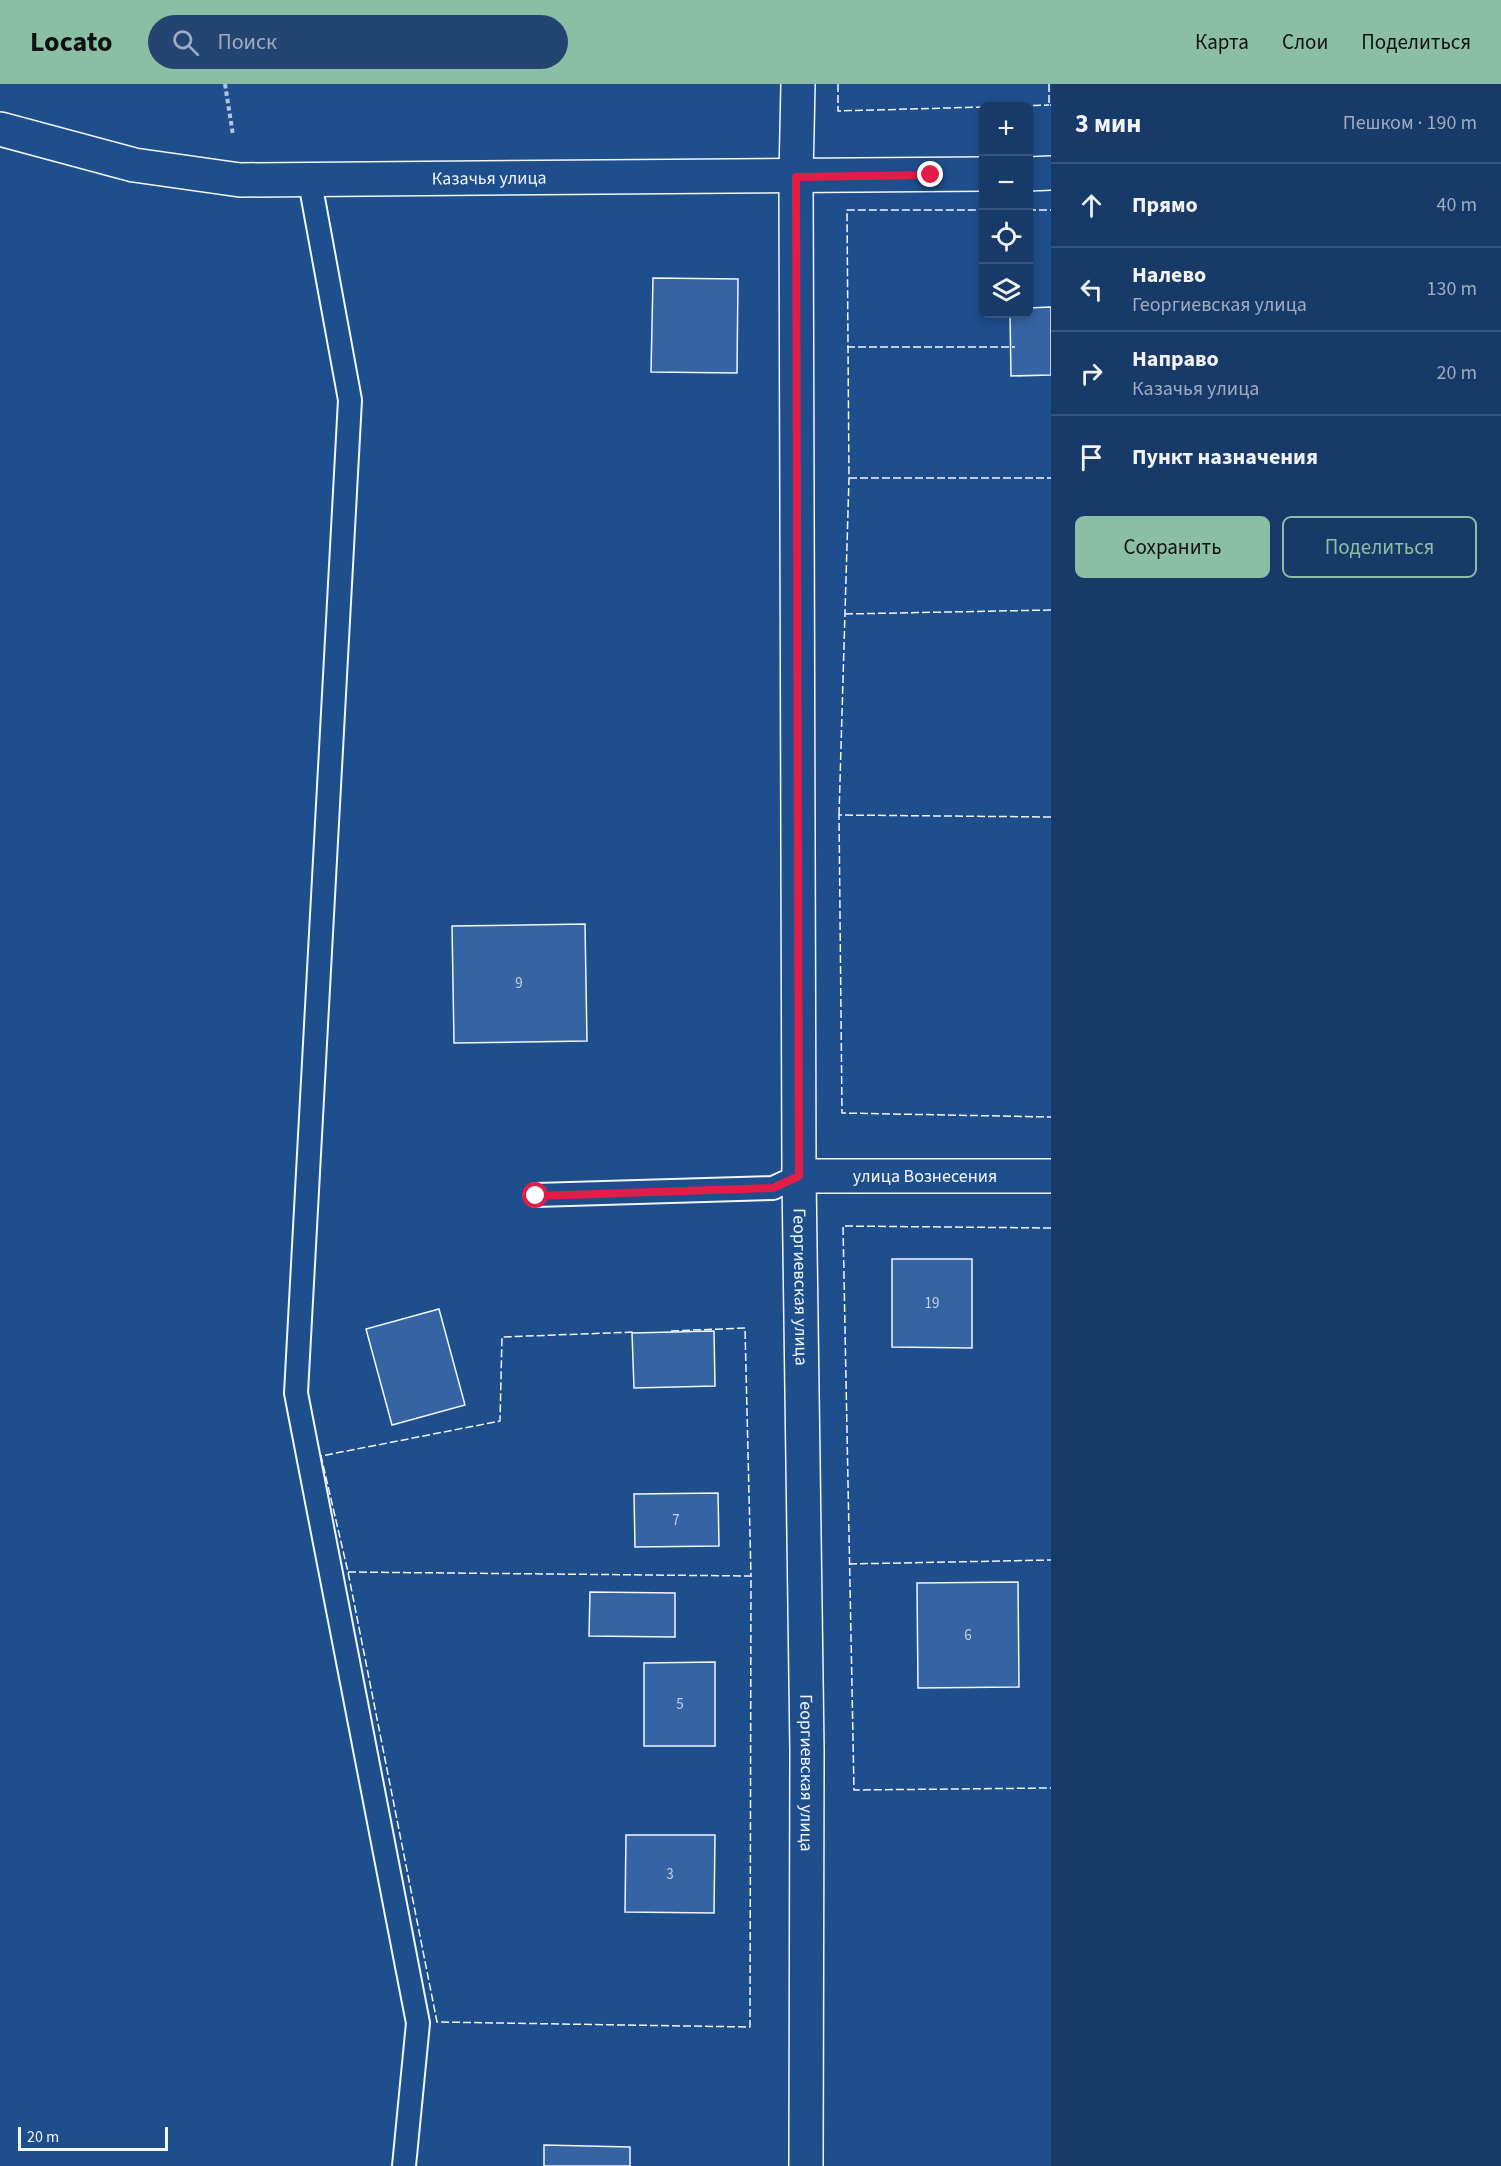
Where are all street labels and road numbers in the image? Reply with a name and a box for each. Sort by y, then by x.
street label: Казачья улица [432,165,547,191]
street label: улица Вознесения [853,1164,997,1189]
street label: Георгиевская улица [787,1208,814,1366]
street label: Георгиевская улица [794,1694,820,1852]

